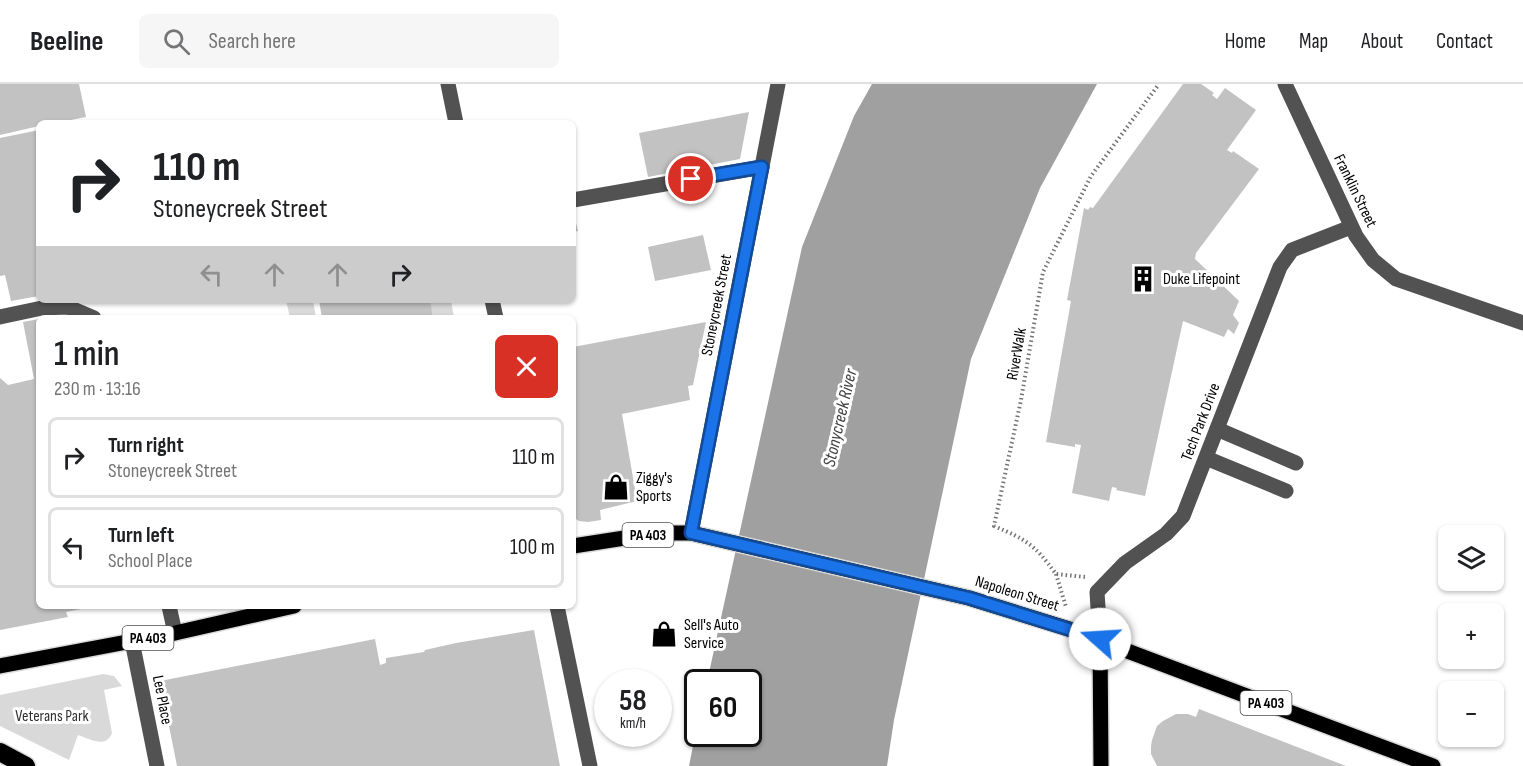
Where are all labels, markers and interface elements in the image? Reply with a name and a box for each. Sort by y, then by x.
search box [139,14,559,68]
text: Beeline [30,25,103,58]
icon: search [160,25,193,58]
text: Search here [208,28,296,55]
text: Home [1225,29,1266,54]
text: Map [1299,29,1328,54]
text: About [1361,29,1403,54]
text: Contact [1436,29,1493,54]
text: 110 m [153,142,240,193]
icon: right [54,144,132,222]
street label: Franklin Street [1329,151,1381,231]
pin [665,153,716,204]
icon: arrive [674,162,707,195]
text: Stoneycreek Street [153,193,327,225]
street label: Stoneycreek Street [698,252,736,358]
icon: left [195,258,228,291]
icon: ahead [258,258,291,291]
icon: ahead [321,258,354,291]
icon: right [384,258,417,291]
building icon: Duke Lifepoint [1128,264,1158,294]
place label: Duke Lifepoint [1163,270,1240,289]
street label: RiverWalk [1003,326,1031,382]
text: 1 min [54,333,119,376]
button: close [495,335,558,398]
water label: Stonycreek River [819,366,862,469]
text: 230 m · 13:16 [54,377,141,401]
street label: Tech Park Drive [1178,381,1224,463]
text: Turn right [108,432,184,459]
icon: right [57,441,90,474]
text: 110 m [512,444,555,471]
text: Stoneycreek Street [108,459,237,483]
place label: Ziggy's Sports [636,469,673,506]
shop icon: Ziggy's Sports [601,472,631,502]
text: Turn left [108,522,174,549]
road number: PA 403 [622,523,674,547]
map controls [1438,525,1504,747]
button: layers [1438,525,1504,591]
icon: left [57,531,90,564]
text: 100 m [510,534,555,561]
text: School Place [108,549,192,573]
street label: Napoleon Street [973,572,1061,616]
button: + [1438,603,1504,669]
position arrow [1068,607,1132,671]
place label: Sell's Auto Service [684,616,739,653]
shop icon: Sell's Auto Service [649,619,679,649]
road number: PA 403 [122,626,174,650]
speed limit sign: 60 [684,669,762,747]
street label: Lee Place [148,674,176,726]
button: − [1438,681,1504,747]
text: 58 [619,683,647,719]
road number: PA 403 [1240,691,1292,715]
park label: Veterans Park [15,707,89,726]
text: km/h [620,714,646,733]

